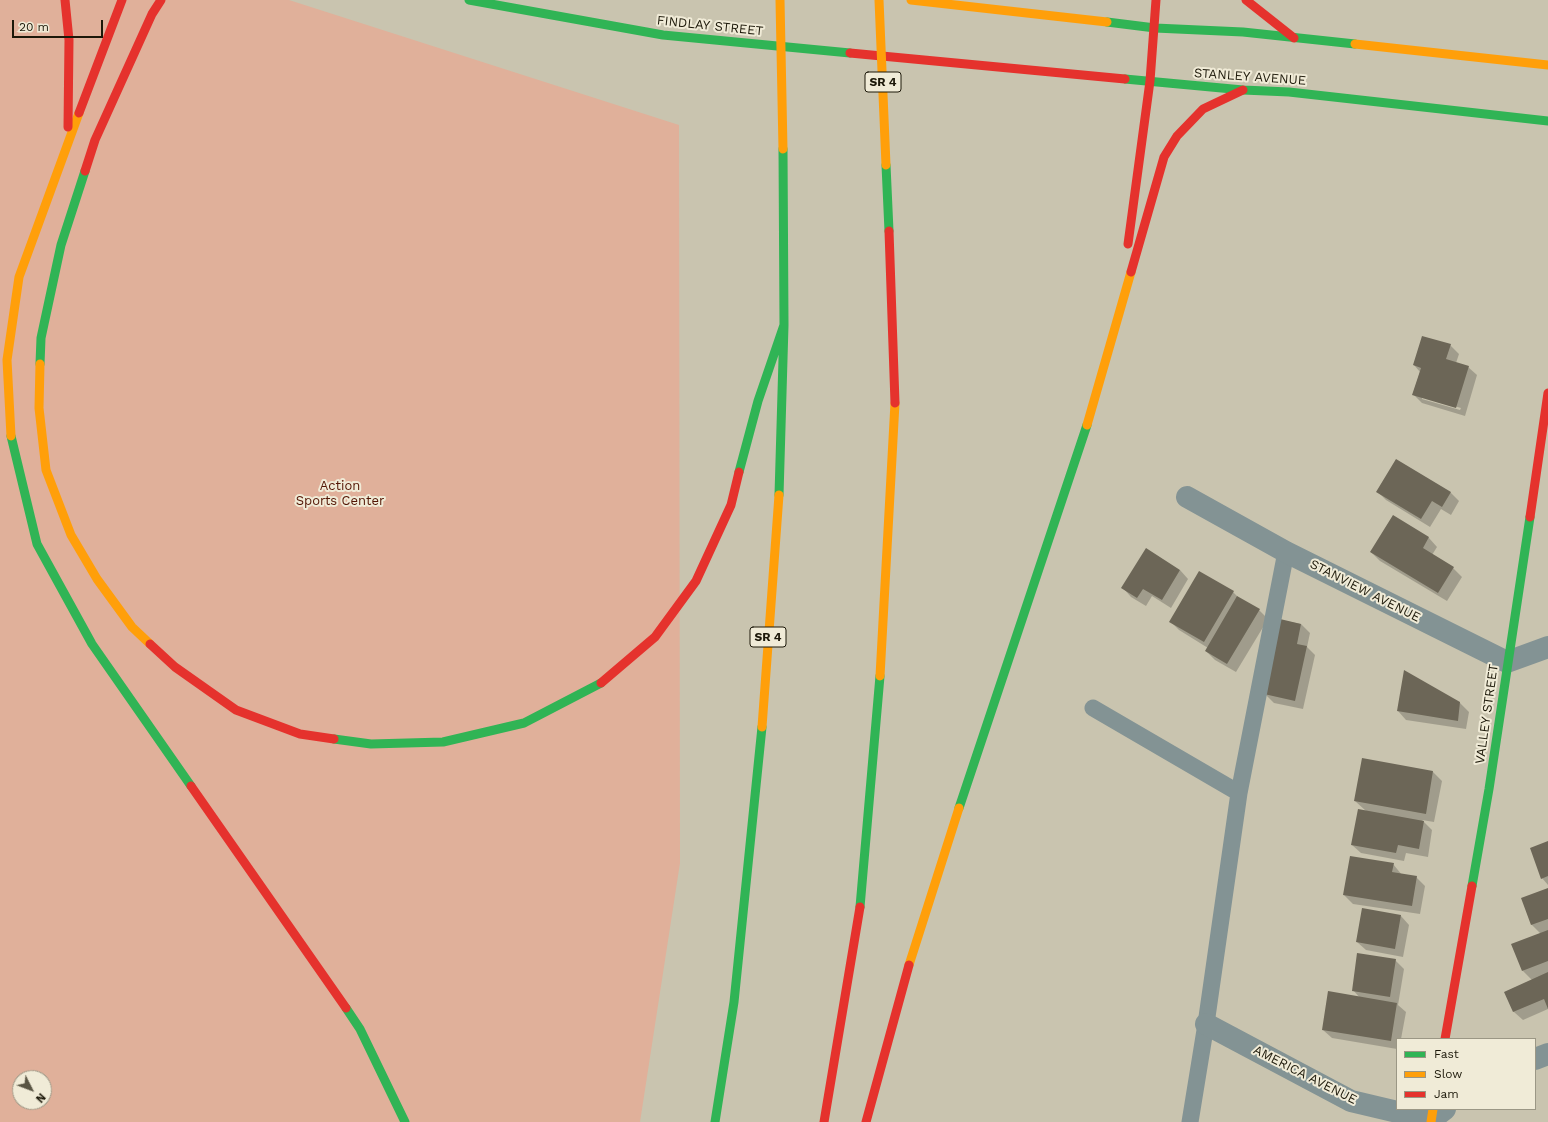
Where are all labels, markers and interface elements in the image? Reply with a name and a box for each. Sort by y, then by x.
scale bar [14,12,105,38]
street label: FINDLAY STREET [656,13,764,39]
text: 20 m [19,20,49,34]
street label: STANLEY AVENUE [1193,65,1307,89]
road number: SR 4 [865,72,901,92]
park label: Action Sports Center [296,478,384,509]
street label: STANVIEW AVENUE [1307,556,1423,626]
road number: SR 4 [750,627,786,647]
street label: VALLEY STREET [1472,663,1502,765]
legend [1396,1038,1536,1110]
street label: AMERICA AVENUE [1251,1042,1359,1108]
text: Fast [1434,1047,1459,1061]
text: Slow [1434,1067,1462,1081]
north arrow [12,1070,52,1110]
text: Jam [1434,1087,1459,1101]
text: N [33,1090,48,1105]

